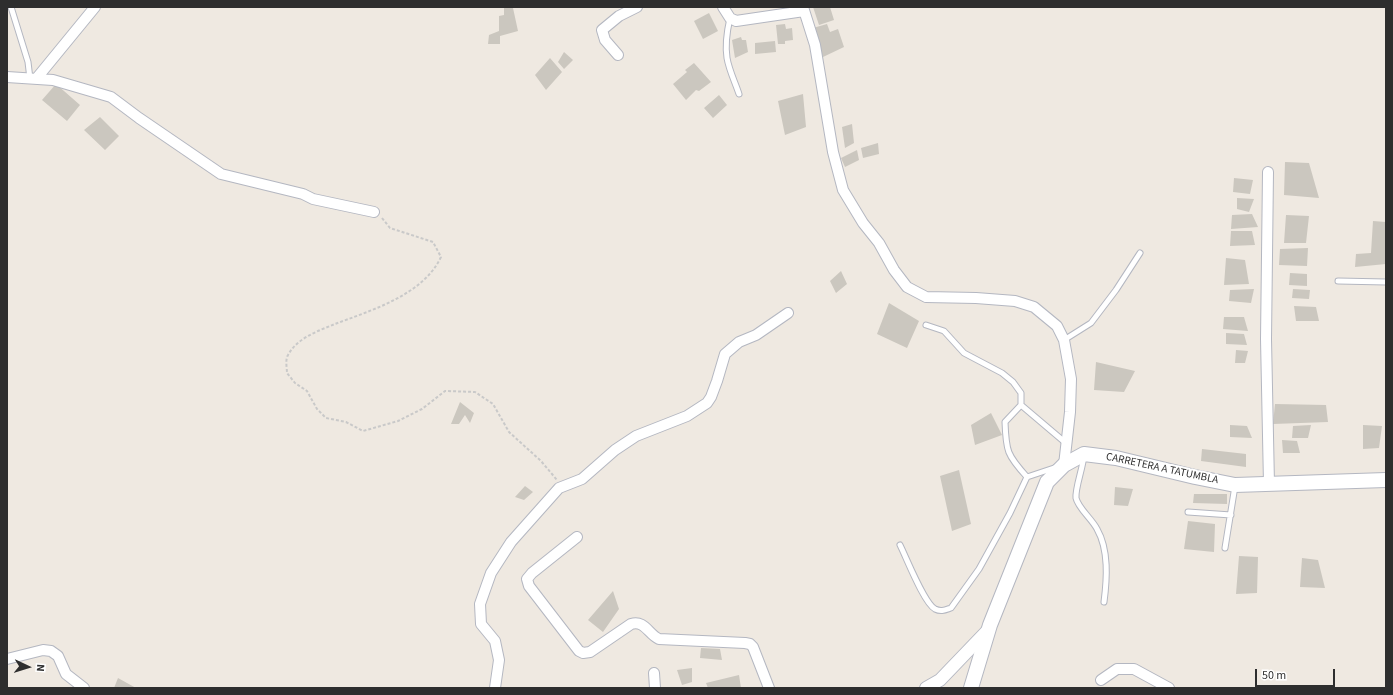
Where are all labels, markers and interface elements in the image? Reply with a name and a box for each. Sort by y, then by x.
street label: CARRETERA A TATUMBLA [1105,451,1219,487]
north arrow [8,647,48,687]
scale bar [1257,661,1337,687]
text: N [33,664,48,672]
text: 50 m [1262,667,1286,684]

